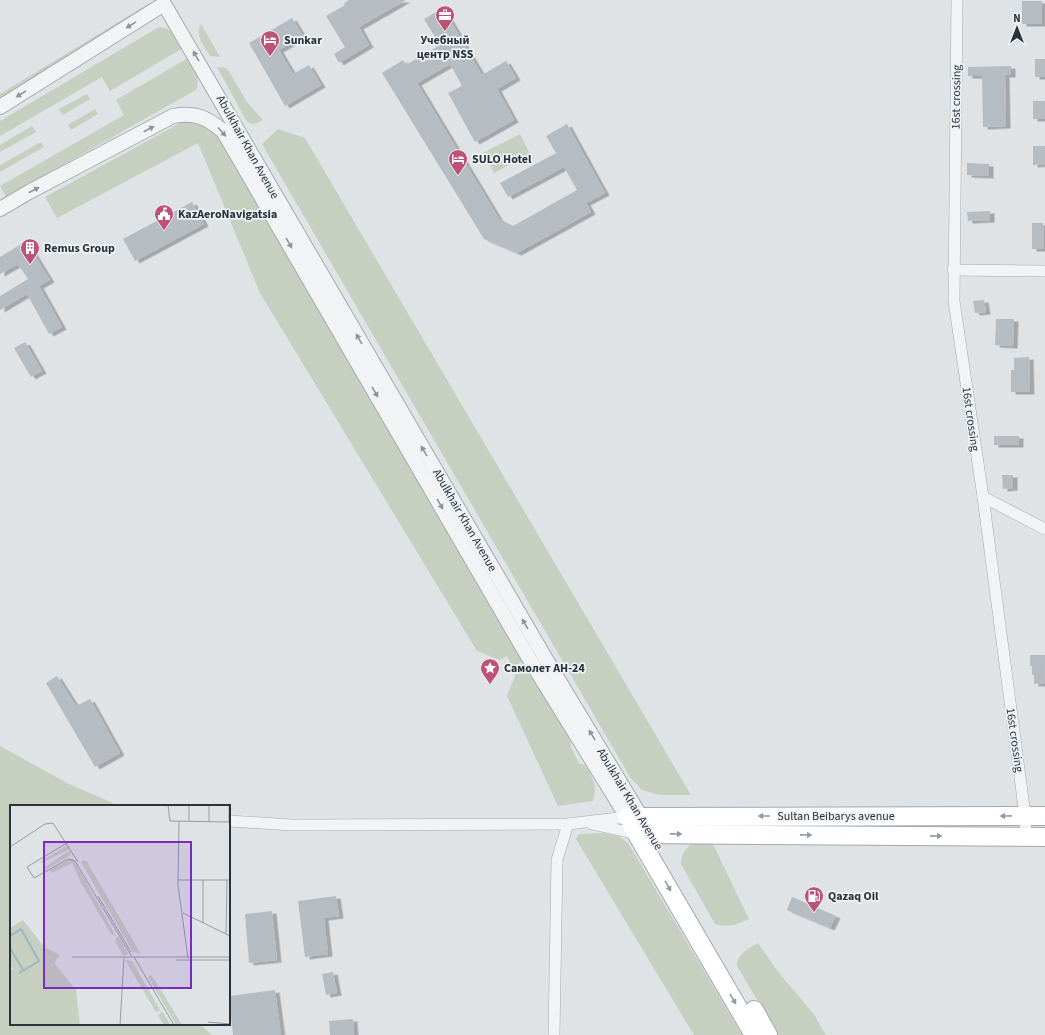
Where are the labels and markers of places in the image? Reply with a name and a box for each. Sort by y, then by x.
office icon: Учебный центр NSS [434,4,456,32]
hotel icon: Sunkar [259,29,281,57]
place label: Sunkar [284,32,322,49]
place label: Учебный центр NSS [417,32,474,63]
hotel icon: SULO Hotel [447,148,469,176]
place label: SULO Hotel [472,151,532,168]
public building icon: KazAeroNavigatsia [153,203,175,231]
place label: KazAeroNavigatsia [178,206,277,223]
building icon: Remus Group [19,237,41,265]
place label: Remus Group [44,240,115,257]
place icon: Самолет АН-24 [479,657,501,685]
place label: Самолет АН-24 [504,660,585,677]
fuel station icon: Qazaq Oil [803,885,825,913]
place label: Qazaq Oil [828,888,879,905]

